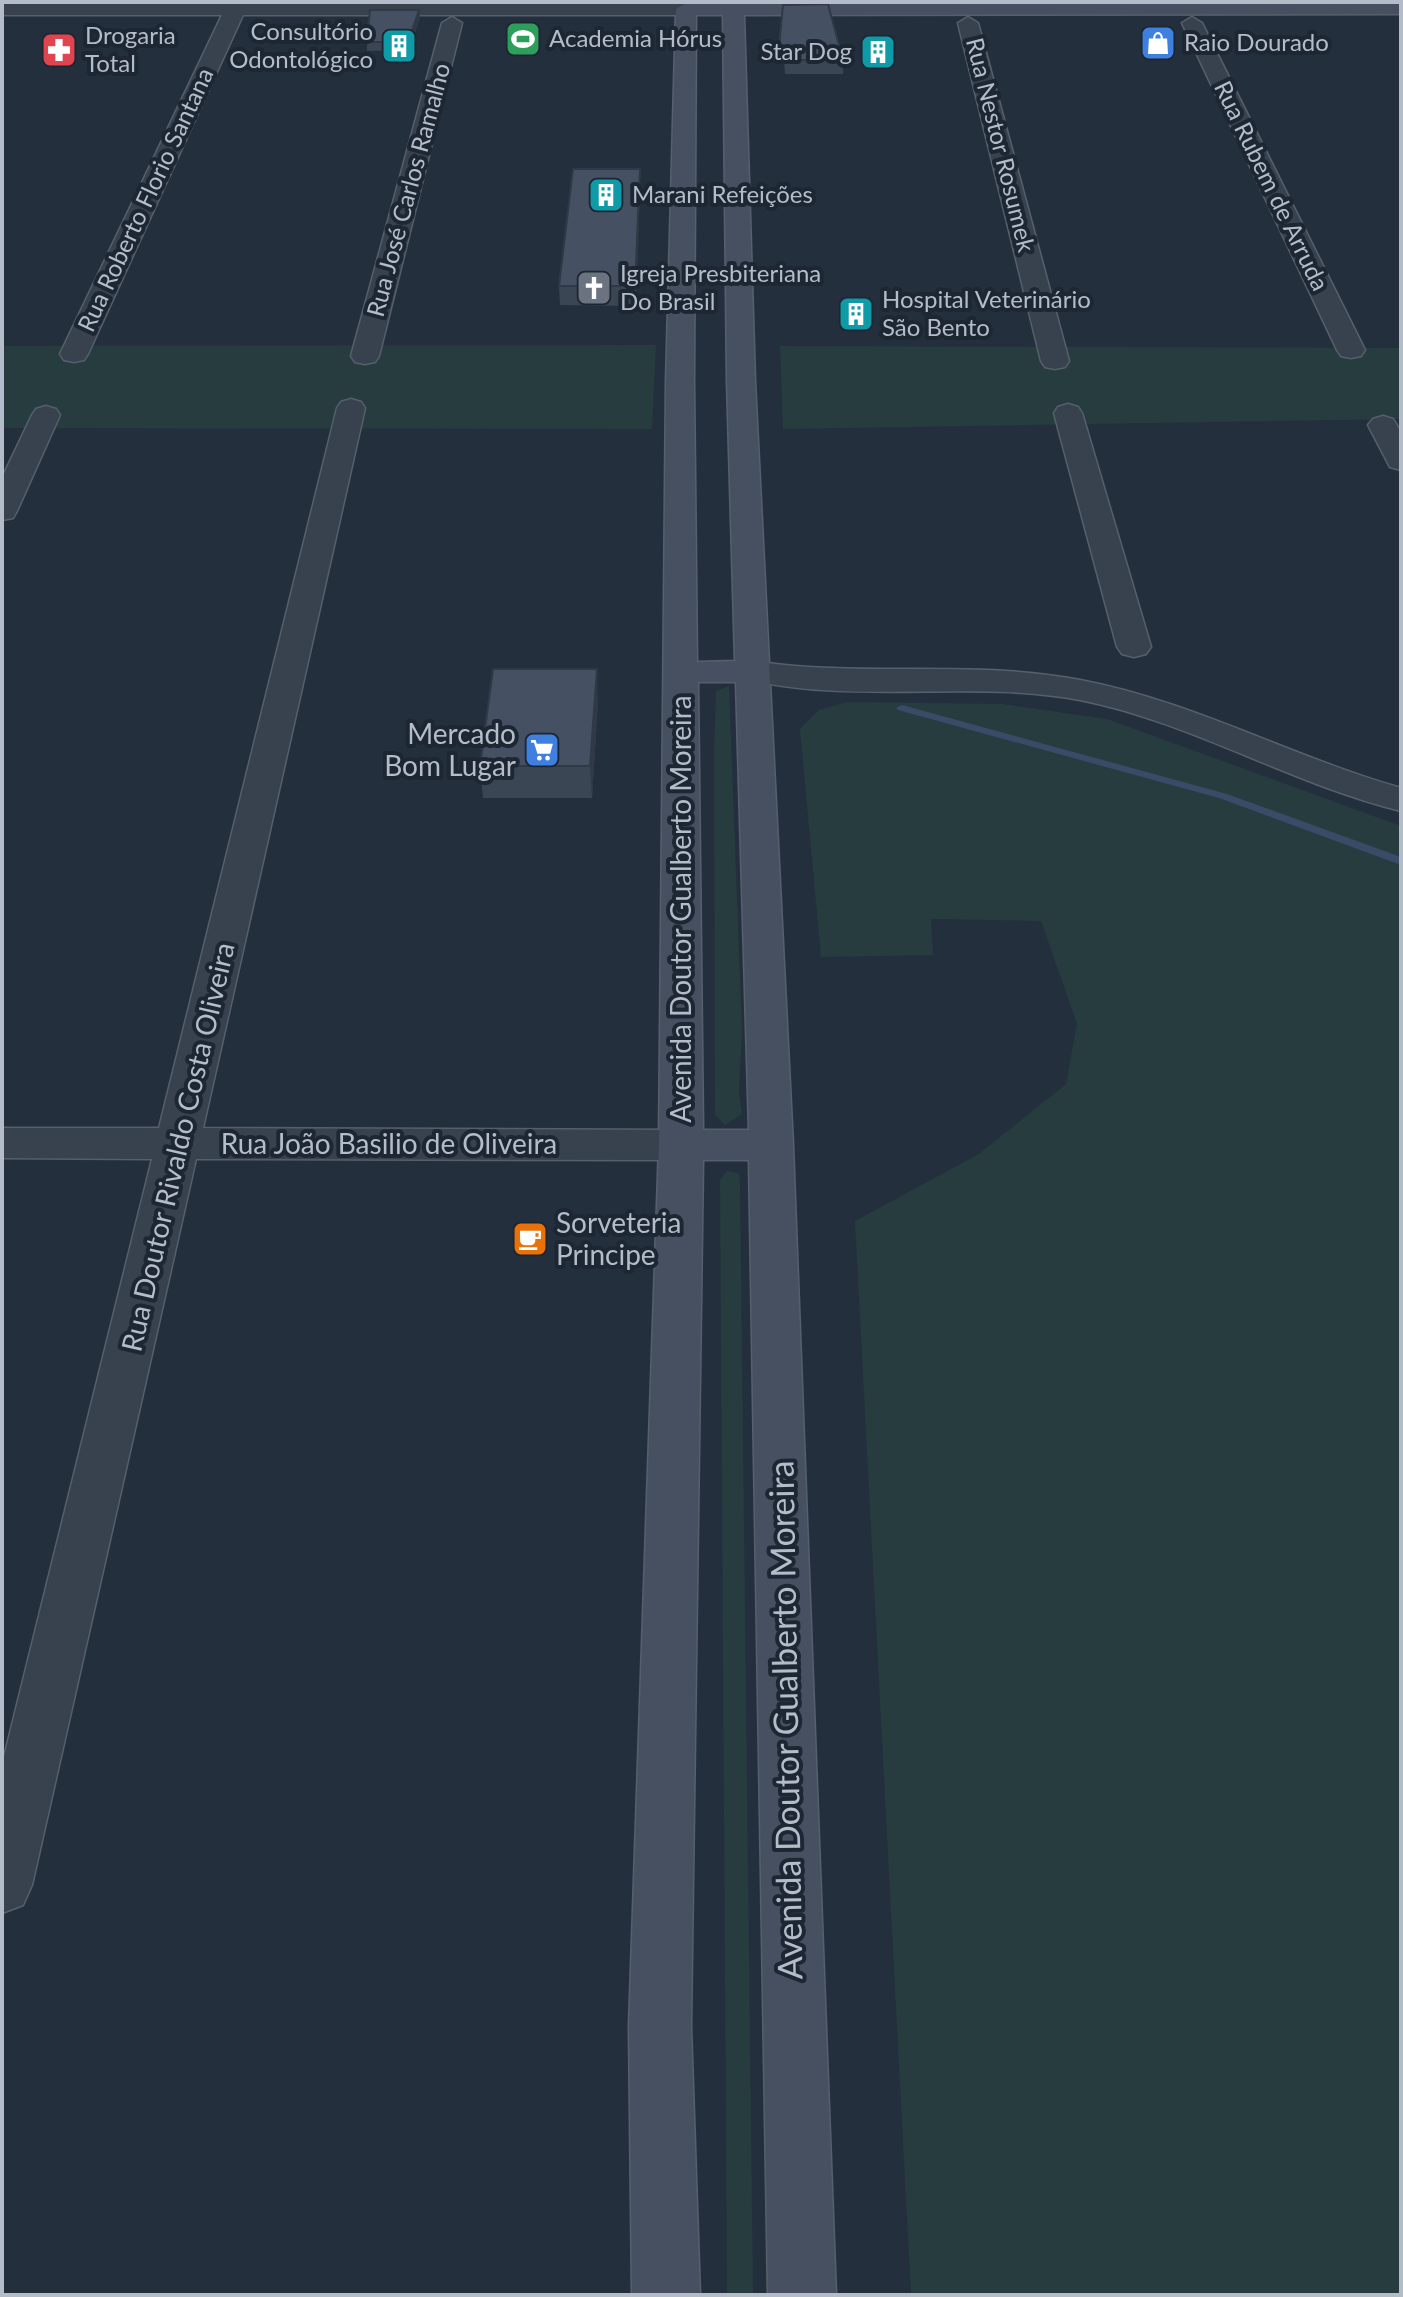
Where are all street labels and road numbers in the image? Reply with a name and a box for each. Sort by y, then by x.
street label: Rua Nestor Rosumek [961,34,1042,256]
street label: Rua José Carlos Ramalho [360,60,455,320]
street label: Rua Roberto Florio Santana [71,63,219,336]
street label: Rua Rubem de Arruda [1209,76,1336,295]
street label: Avenida Doutor Gualberto Moreira [663,695,697,1123]
street label: Rua Doutor Rivaldo Costa Oliveira [113,939,241,1355]
street label: Rua João Basilio de Oliveira [221,1126,557,1160]
street label: Avenida Doutor Gualberto Moreira [759,1460,810,1980]

